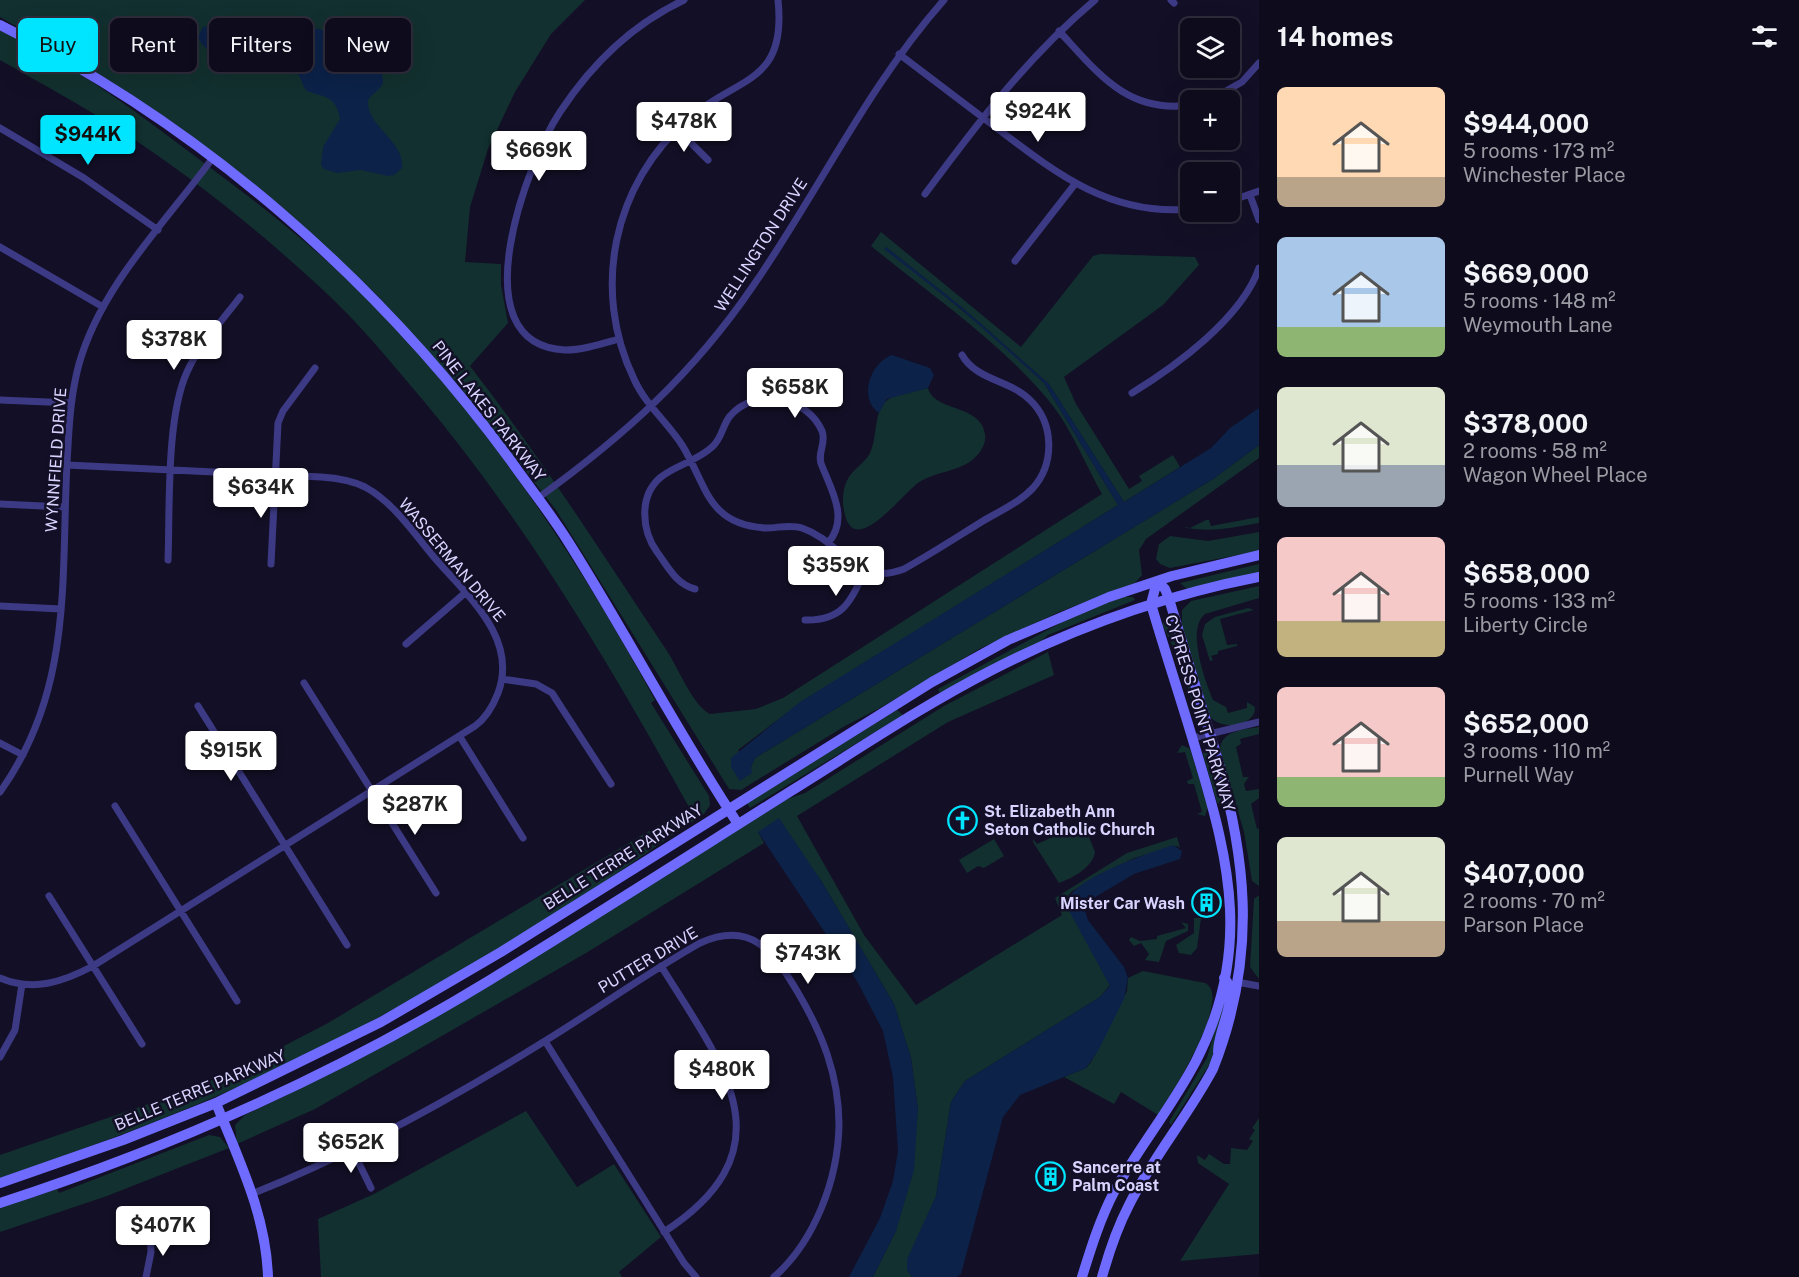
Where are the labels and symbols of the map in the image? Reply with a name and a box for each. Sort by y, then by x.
pin: $924K [996,92,1080,143]
pin: $478K [642,102,726,153]
pin: $944K [46,115,130,166]
pin: $669K [497,131,581,182]
street label: WELLINGTON DRIVE [711,175,811,315]
pin: $378K [132,320,216,371]
street label: PINE LAKES PARKWAY [428,337,550,485]
pin: $658K [753,368,837,419]
street label: WYNNFIELD DRIVE [41,387,71,533]
pin: $634K [219,468,303,519]
street label: WASSERMAN DRIVE [395,494,509,626]
pin: $359K [794,546,878,597]
street label: CYPRESS POINT PARKWAY [1161,612,1239,814]
pin: $915K [189,731,273,782]
pin: $287K [373,785,457,836]
street label: BELLE TERRE PARKWAY [540,800,706,914]
place label: St. Elizabeth Ann Seton Catholic Church [984,802,1155,839]
church icon: St. Elizabeth Ann Seton Catholic Church [947,804,979,836]
building icon: Mister Car Wash [1190,887,1222,919]
place label: Mister Car Wash [1060,894,1185,913]
street label: PUTTER DRIVE [595,923,701,997]
pin: $743K [766,934,850,985]
street label: BELLE TERRE PARKWAY [112,1045,289,1135]
pin: $480K [680,1050,764,1101]
pin: $652K [309,1123,393,1174]
place label: Sancerre at Palm Coast [1072,1158,1161,1195]
building icon: Sancerre at Palm Coast [1035,1160,1067,1192]
pin: $407K [121,1206,205,1257]

